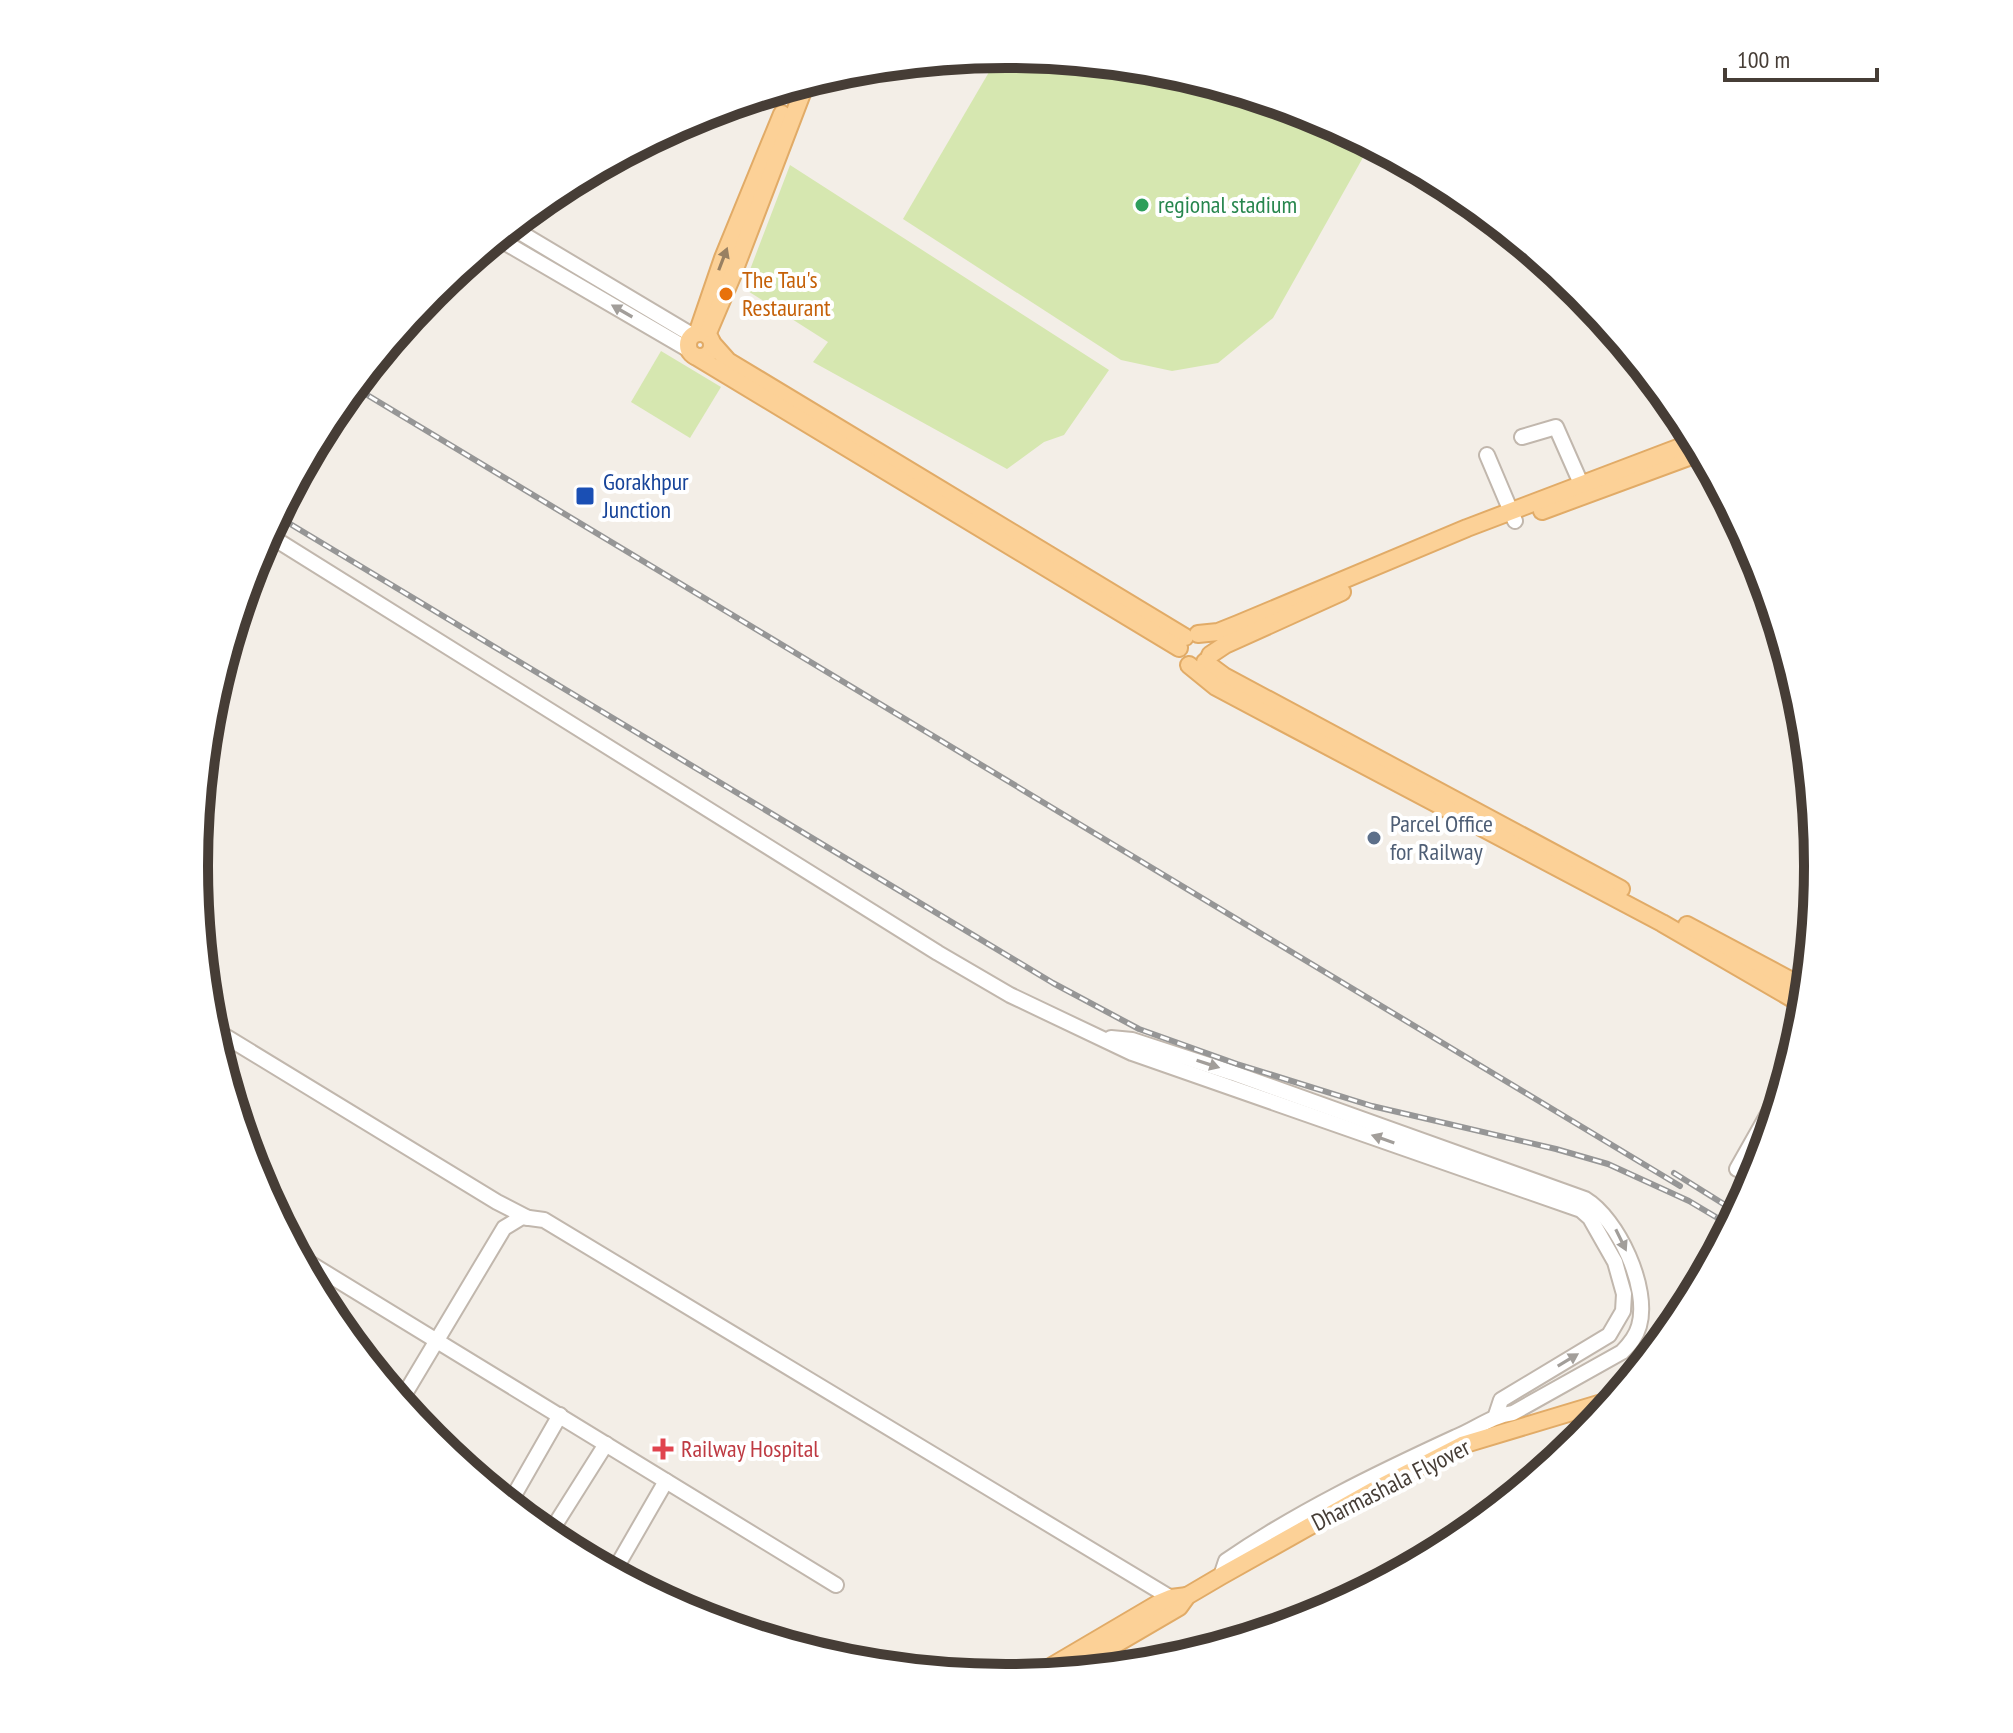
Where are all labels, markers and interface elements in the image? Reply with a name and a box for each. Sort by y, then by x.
scale bar [1725,32,1877,82]
text: 100 m [1737,44,1790,75]
place label: regional stadium [1158,189,1297,220]
marker: regional stadium [1133,196,1151,214]
one-way arrow [717,247,730,271]
place label: The Tau's Restaurant [742,264,831,323]
marker: The Tau's Restaurant [717,285,735,303]
one-way arrow [611,304,633,318]
place label: Gorakhpur Junction [602,466,689,525]
marker: Gorakhpur Junction [574,485,596,507]
place label: Parcel Office for Railway [1390,808,1493,867]
marker: Parcel Office for Railway [1365,829,1383,847]
one-way arrow [1197,1059,1221,1071]
one-way arrow [1370,1133,1394,1145]
one-way arrow [1614,1228,1628,1252]
one-way arrow [1557,1353,1579,1367]
street label: Dharmashala Flyover [1306,1431,1476,1538]
place label: Railway Hospital [681,1433,819,1464]
marker: Railway Hospital [652,1438,674,1460]

